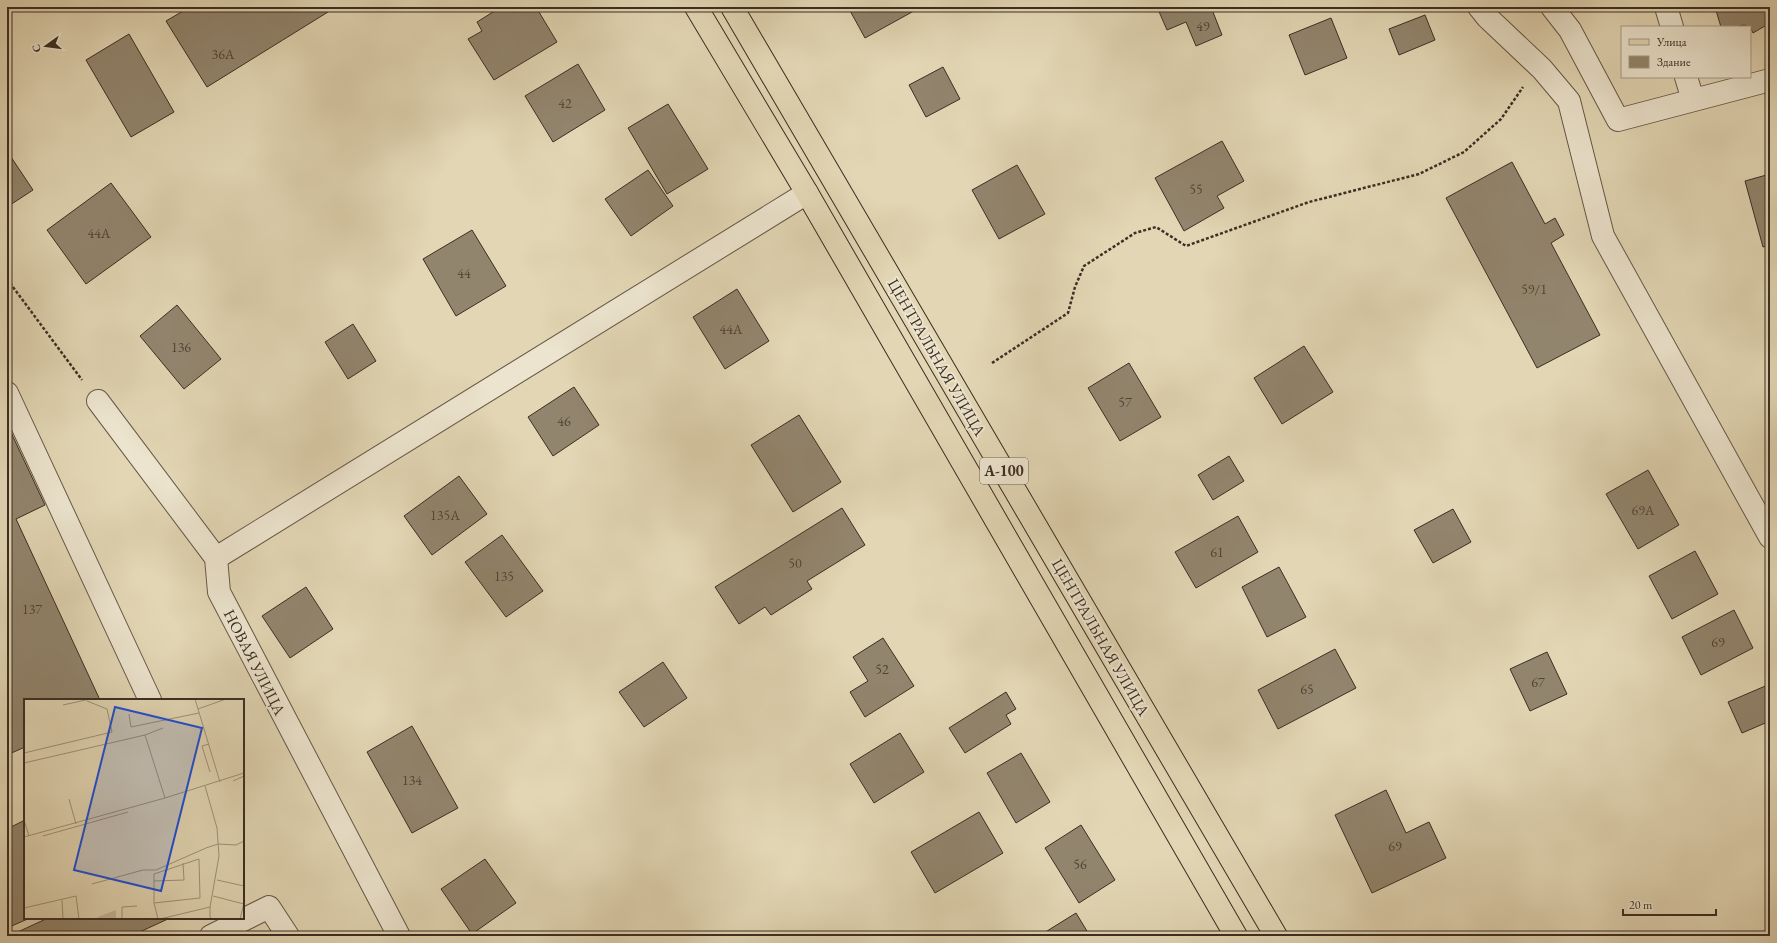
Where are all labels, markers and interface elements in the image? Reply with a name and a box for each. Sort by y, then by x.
house number: 49 [1196,17,1210,35]
north arrow [26,26,66,66]
legend [1621,26,1751,78]
text: Улица [1656,34,1687,50]
text: С [29,43,44,54]
house number: 36А [211,45,235,63]
text: Здание [1657,54,1691,70]
house number: 42 [558,94,572,112]
house number: 55 [1189,180,1203,198]
house number: 44А [87,224,111,242]
house number: 44 [457,264,471,282]
street label: ЦЕНТРАЛЬНАЯ УЛИЦА [883,275,991,441]
house number: 59/1 [1521,280,1547,298]
house number: 44А [719,320,743,338]
house number: 136 [171,338,191,356]
house number: 57 [1118,393,1132,411]
house number: 46 [557,412,571,430]
road number: А-100 [980,458,1028,484]
house number: 69А [1631,501,1655,519]
house number: 135А [430,506,460,524]
house number: 61 [1210,543,1224,561]
house number: 50 [788,554,802,572]
street label: ЦЕНТРАЛЬНАЯ УЛИЦА [1047,555,1155,721]
house number: 135 [494,567,514,585]
house number: 137 [22,600,42,618]
street label: НОВАЯ УЛИЦА [219,606,291,720]
house number: 69 [1711,633,1725,651]
house number: 52 [875,660,889,678]
house number: 67 [1531,673,1545,691]
house number: 65 [1300,680,1314,698]
inset map [24,699,244,919]
house number: 134 [402,771,422,789]
house number: 69 [1388,837,1402,855]
house number: 56 [1073,855,1087,873]
scale bar [1623,891,1716,917]
text: 20 m [1629,897,1653,913]

